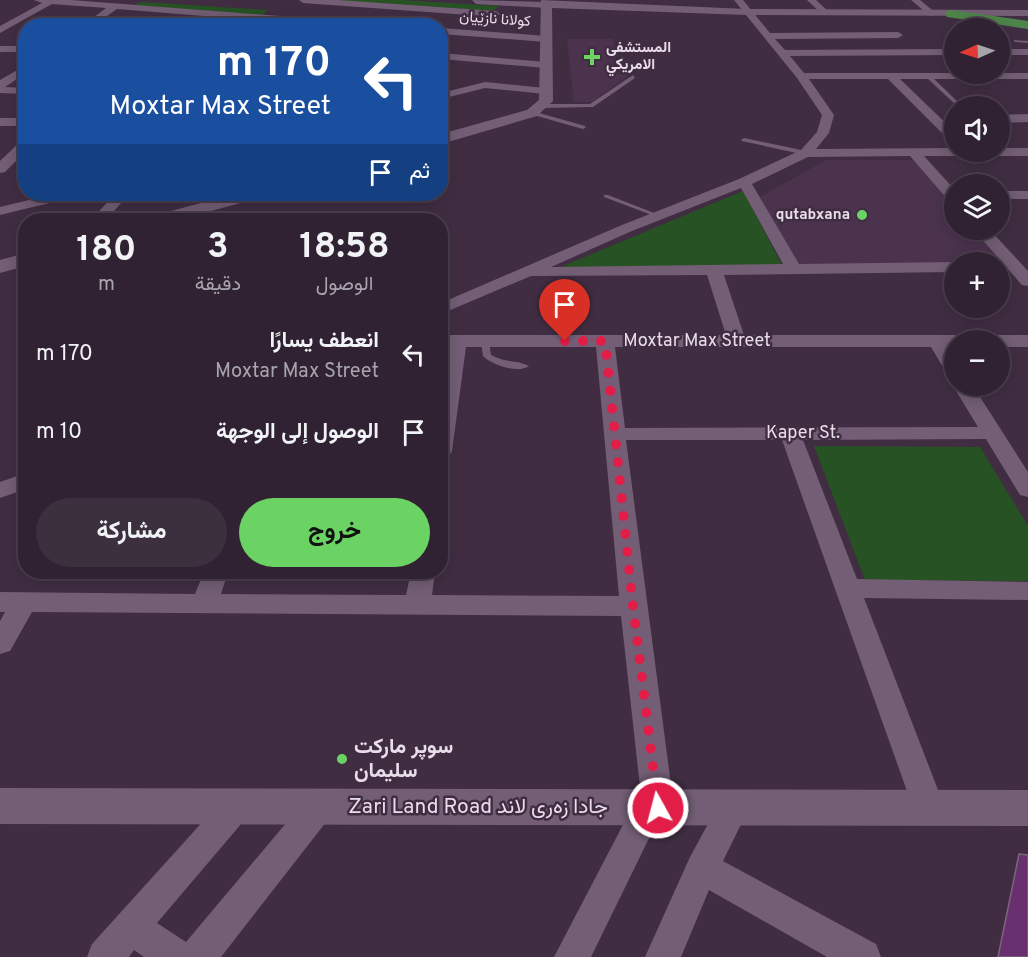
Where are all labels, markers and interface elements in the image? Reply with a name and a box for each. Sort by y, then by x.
street label: کولانا نازێیان [459,8,532,32]
north arrow [944,18,1010,84]
map controls [944,18,1010,396]
text: 170 m [217,38,331,91]
place label: المستشفى الامريكي [606,39,671,77]
icon: left [352,42,430,120]
marker: المستشفى الامريكي [583,48,601,66]
text: Moxtar Max Street [110,90,331,124]
button: sound [944,96,1010,162]
icon: arrive [364,156,397,189]
text: ثم [409,159,430,186]
button: layers [944,174,1010,240]
place label: qutabxana [776,206,850,225]
marker: qutabxana [855,208,869,222]
text: 3 [207,225,229,271]
text: 18:58 [299,225,390,271]
text: 180 [76,228,136,274]
button: + [944,252,1010,318]
text: m [98,272,115,298]
text: دقيقة [195,272,241,298]
text: الوصول [316,272,373,298]
pin [539,279,590,341]
icon: arrive [548,288,581,321]
text: انعطف يسارًا [269,328,379,355]
street label: Moxtar Max Street [623,330,771,353]
button: − [944,330,1010,396]
icon: left [397,338,430,371]
text: 170 m [36,341,93,368]
text: Moxtar Max Street [215,359,379,385]
icon: arrive [397,416,430,449]
text: 10 m [36,419,82,446]
text: الوصول إلى الوجهة [216,419,379,446]
street label: Kaper St. [766,422,840,445]
button: مشاركة [36,498,227,567]
button: خروج [239,498,430,567]
place label: سوپر ماركت سليمان [354,734,453,785]
marker: سوپر ماركت سليمان [335,752,349,766]
position arrow [626,776,690,840]
street label: Zari Land Road جادا زەری لاند [348,794,608,821]

